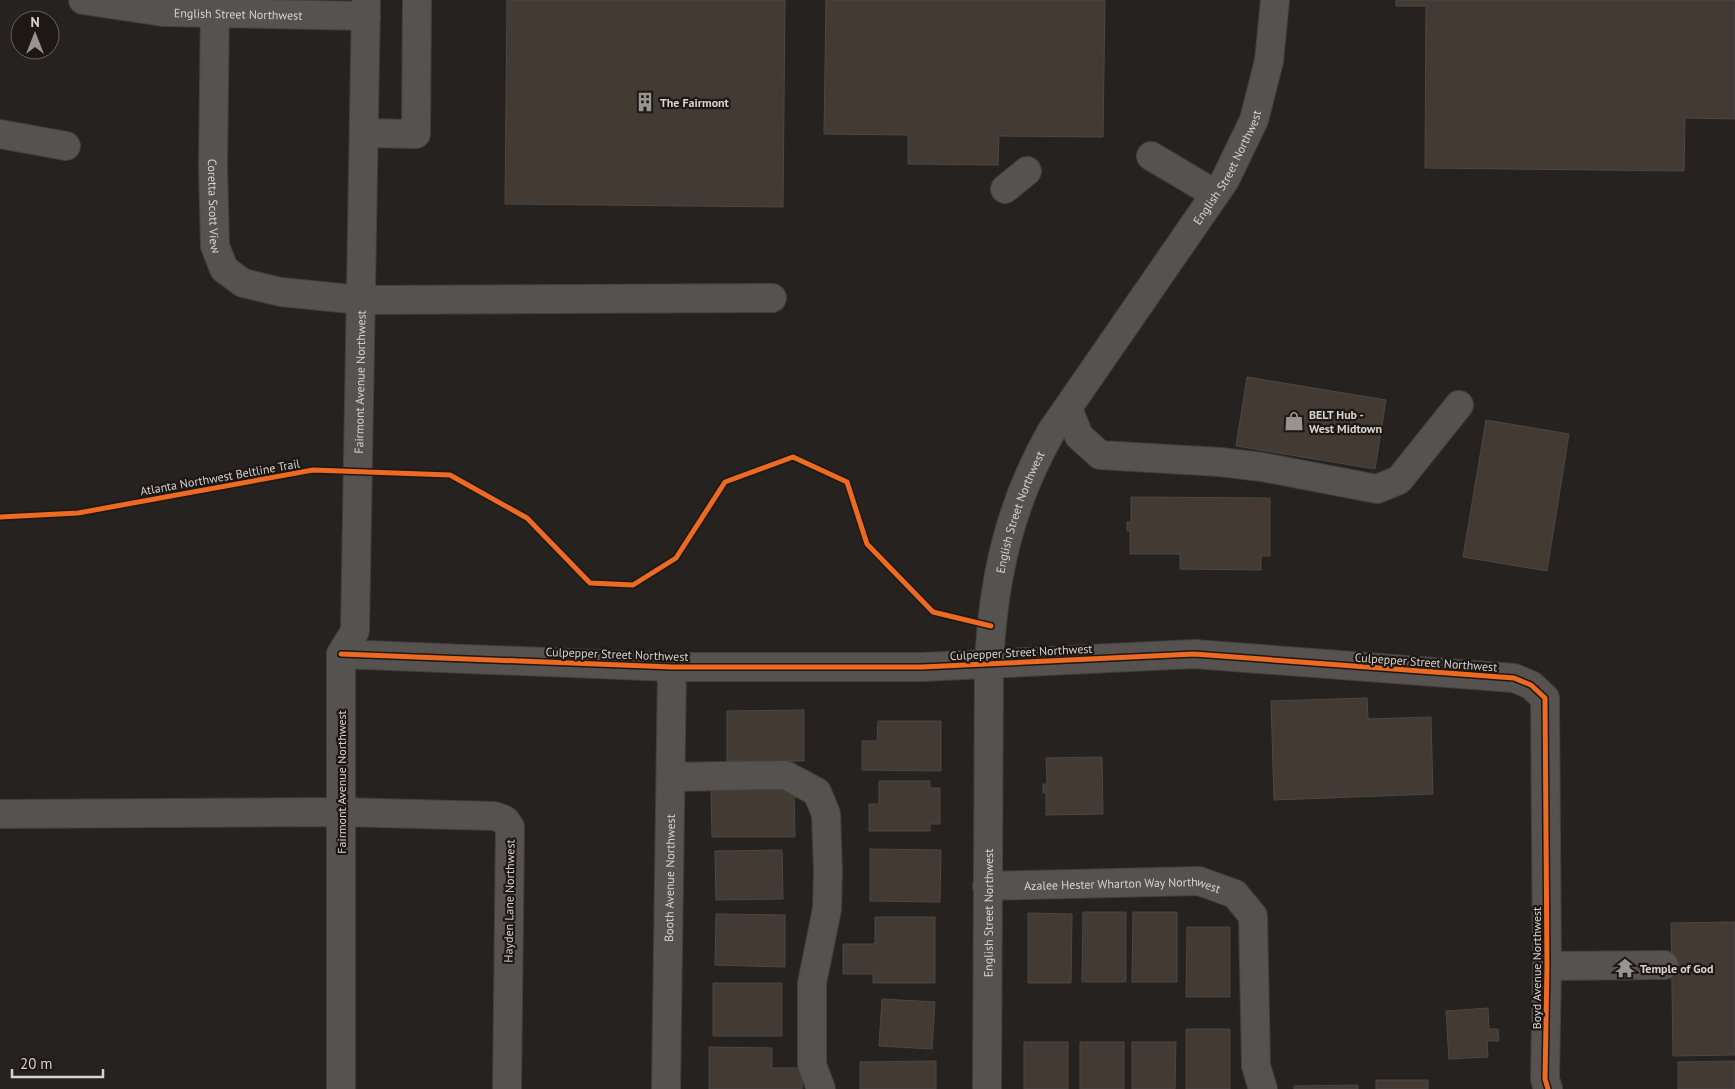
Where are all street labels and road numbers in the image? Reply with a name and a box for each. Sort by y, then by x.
street label: English Street Northwest [174,5,303,22]
street label: English Street Northwest [1189,109,1264,227]
street label: Coretta Scott View [205,159,225,255]
street label: Fairmont Avenue Northwest [351,310,368,454]
street label: English Street Northwest [992,448,1047,574]
street label: Atlanta Northwest Beltline Trail [139,455,301,498]
street label: Culpepper Street Northwest [949,641,1093,663]
street label: Culpepper Street Northwest [545,644,689,664]
street label: Culpepper Street Northwest [1354,650,1498,674]
street label: Fairmont Avenue Northwest [334,710,349,854]
street label: Booth Avenue Northwest [661,814,677,942]
street label: Hayden Lane Northwest [500,839,518,963]
street label: English Street Northwest [980,849,996,977]
street label: Azalee Hester Wharton Way Northwest [1024,874,1223,896]
street label: Boyd Avenue Northwest [1529,907,1544,1029]

